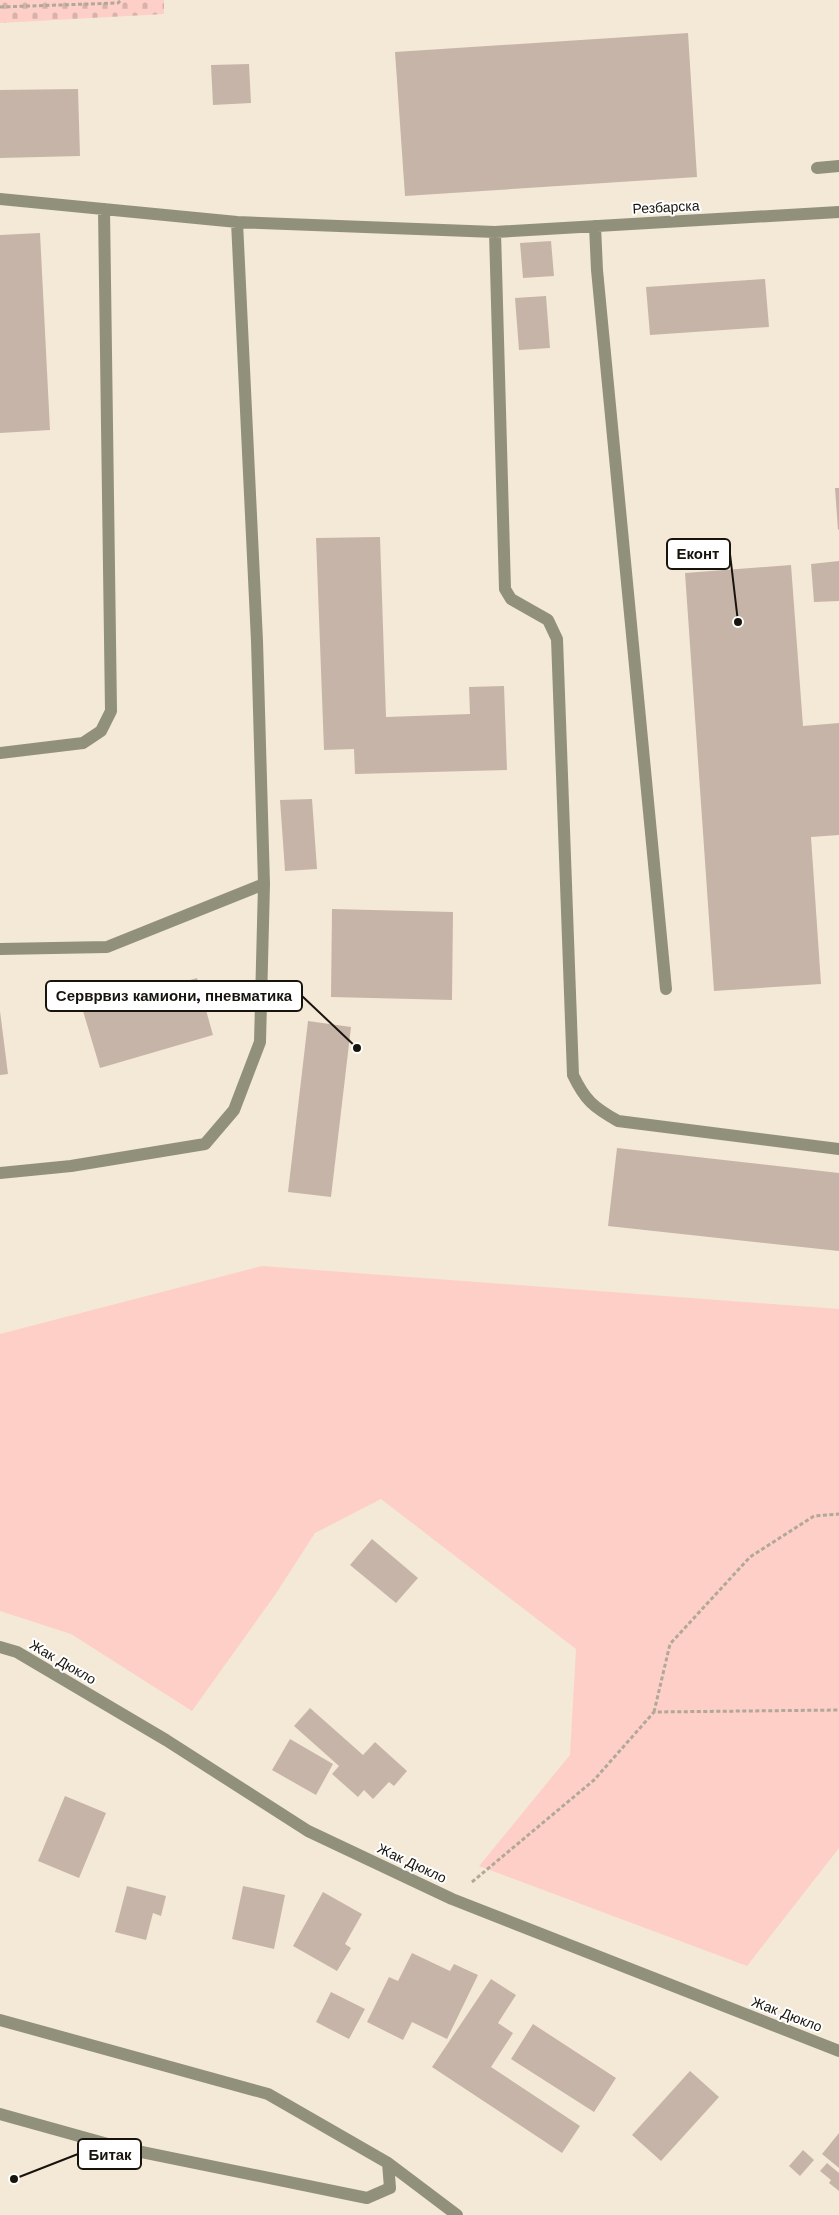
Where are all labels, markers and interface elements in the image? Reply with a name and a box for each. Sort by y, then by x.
street label: Резбарска [632,197,700,217]
callout: Еконт [667,539,730,569]
text: Еконт [677,545,719,563]
callout: Серврвиз камиони, пневматика [46,981,302,1011]
text: Серврвиз камиони, пневматика [56,987,293,1005]
street label: Жак Дюкло [27,1637,99,1688]
street label: Жак Дюкло [375,1840,449,1886]
street label: Жак Дюкло [750,1993,825,2035]
callout: Битак [78,2139,141,2169]
text: Битак [88,2146,132,2164]

